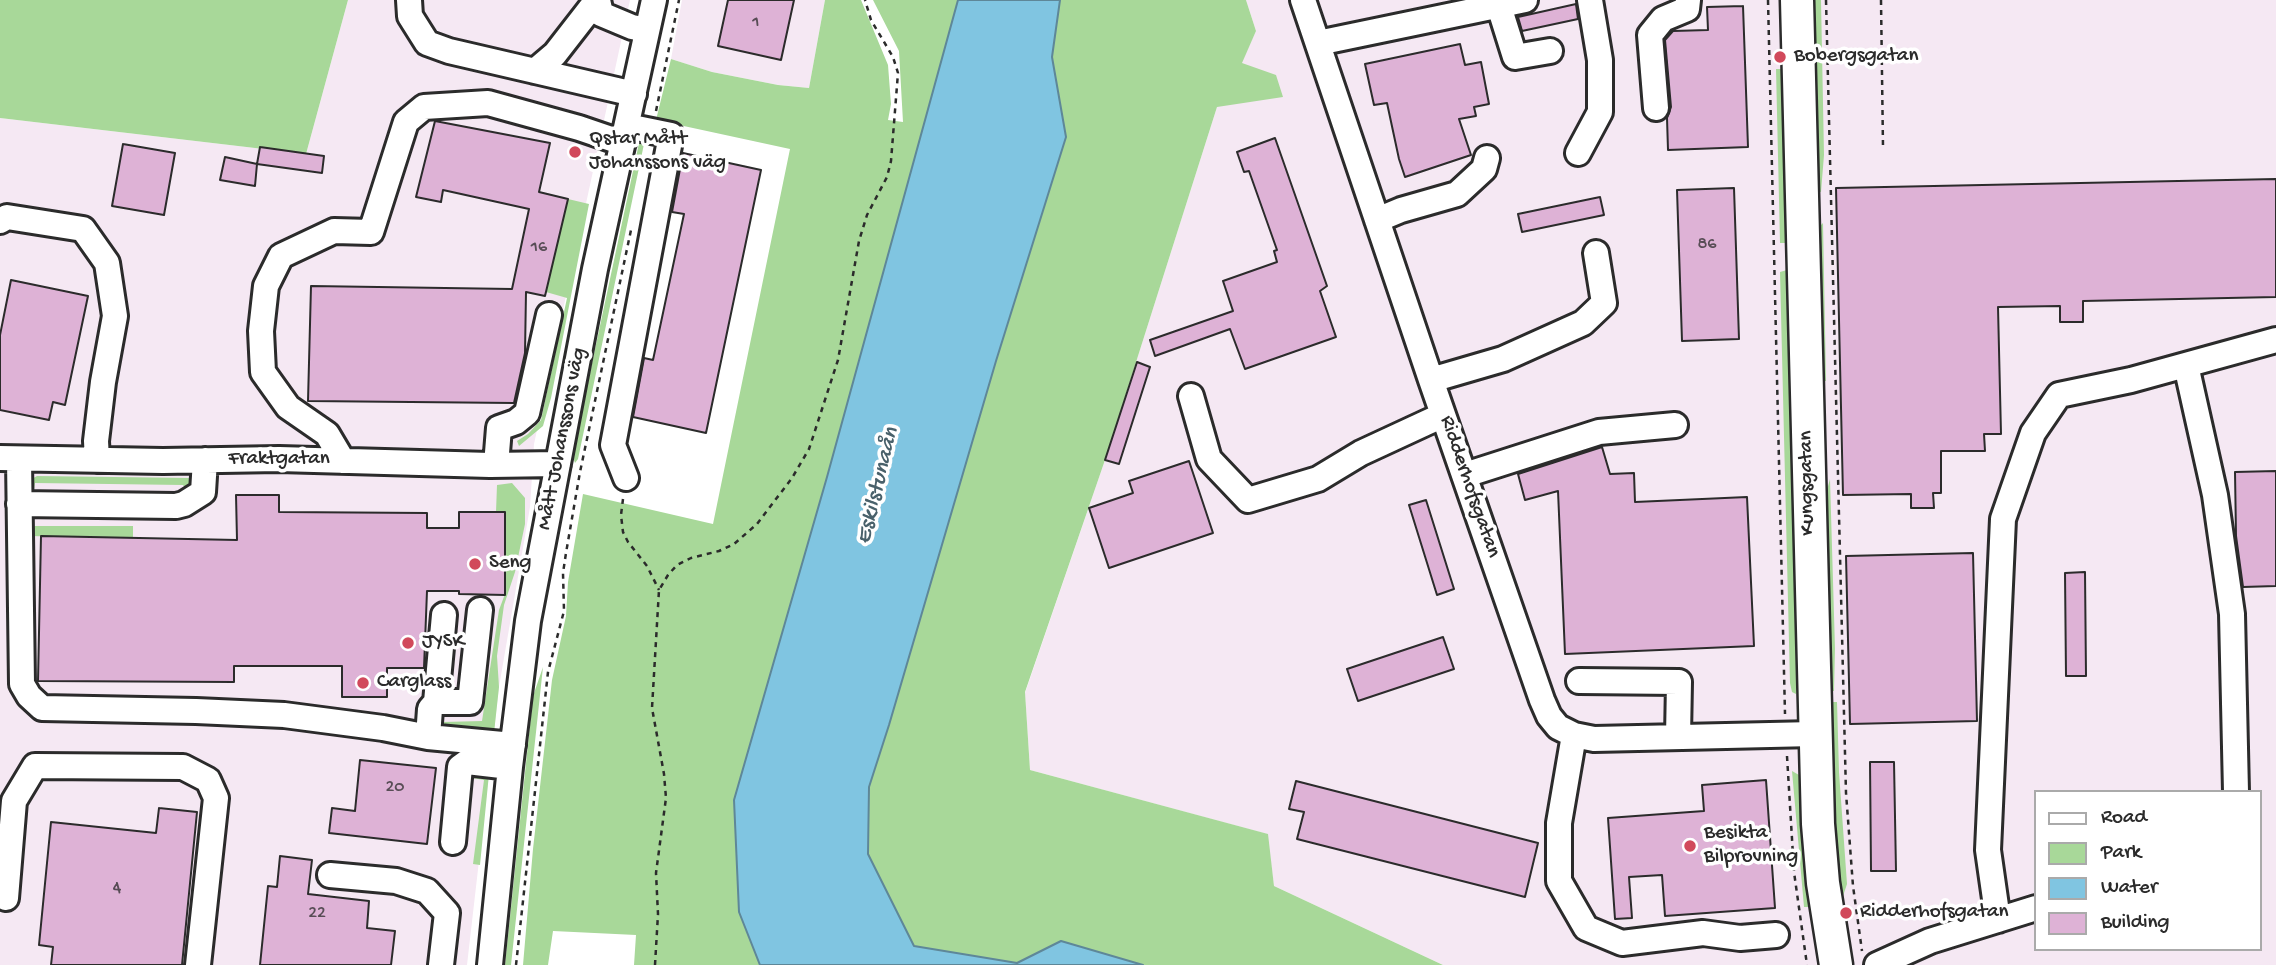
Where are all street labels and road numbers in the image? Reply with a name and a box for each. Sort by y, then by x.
street label: Mått Johanssons väg [533,346,593,532]
street label: Ridderhofsgatan [1433,413,1505,561]
street label: Kungsgatan [1794,430,1822,536]
street label: Fraktgatan [228,447,330,473]

